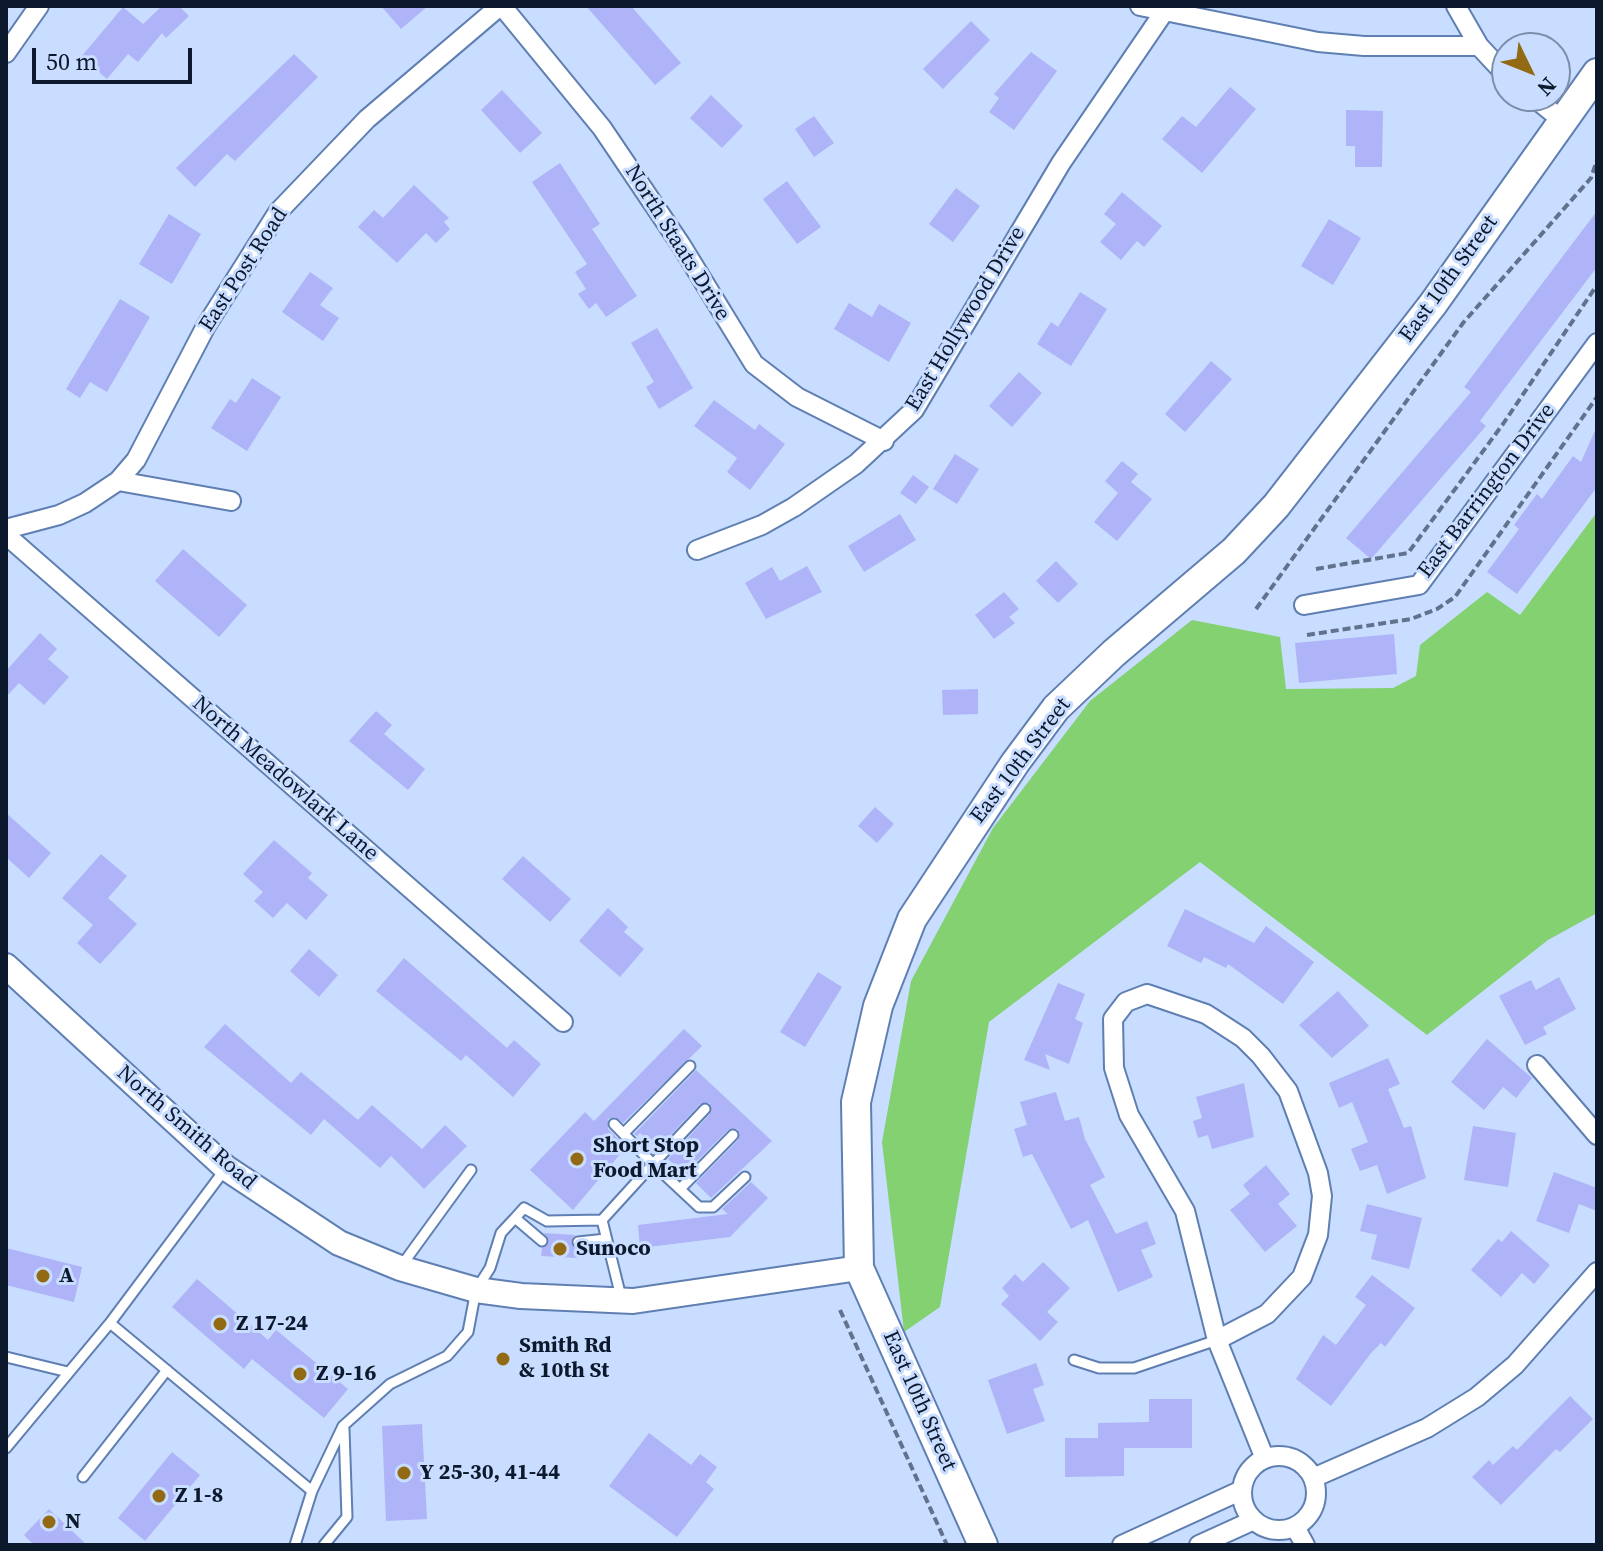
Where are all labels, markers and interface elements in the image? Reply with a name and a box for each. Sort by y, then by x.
scale bar [36,32,196,82]
north arrow [1491,32,1571,112]
text: 50 m [46,45,97,78]
text: N [1531,71,1564,103]
street label: North Staats Drive [618,160,736,326]
street label: East Post Road [194,203,294,337]
street label: East 10th Street [1394,210,1504,348]
street label: East Hollywood Drive [900,222,1032,416]
street label: East Barrington Drive [1413,398,1561,584]
street label: North Meadowlark Lane [186,691,384,867]
street label: East 10th Street [965,693,1077,829]
street label: North Smith Road [111,1060,261,1196]
place label: Short Stop Food Mart [593,1133,699,1184]
marker: Short Stop Food Mart [568,1150,586,1168]
place label: Sunoco [576,1236,651,1262]
marker: Sunoco [551,1240,569,1258]
place label: A [59,1263,74,1289]
marker: A [34,1267,52,1285]
place label: Z 17-24 [236,1311,308,1337]
marker: Z 17-24 [211,1315,229,1333]
street label: East 10th Street [876,1327,962,1475]
place label: Smith Rd & 10th St [519,1333,612,1384]
marker: Smith Rd & 10th St [494,1350,512,1368]
place label: Z 9-16 [316,1361,376,1387]
marker: Z 9-16 [291,1365,309,1383]
place label: Y 25-30, 41-44 [420,1460,560,1486]
marker: Y 25-30, 41-44 [395,1464,413,1482]
place label: Z 1-8 [175,1483,223,1509]
marker: Z 1-8 [150,1487,168,1505]
place label: N [65,1509,81,1535]
marker: N [40,1513,58,1531]

